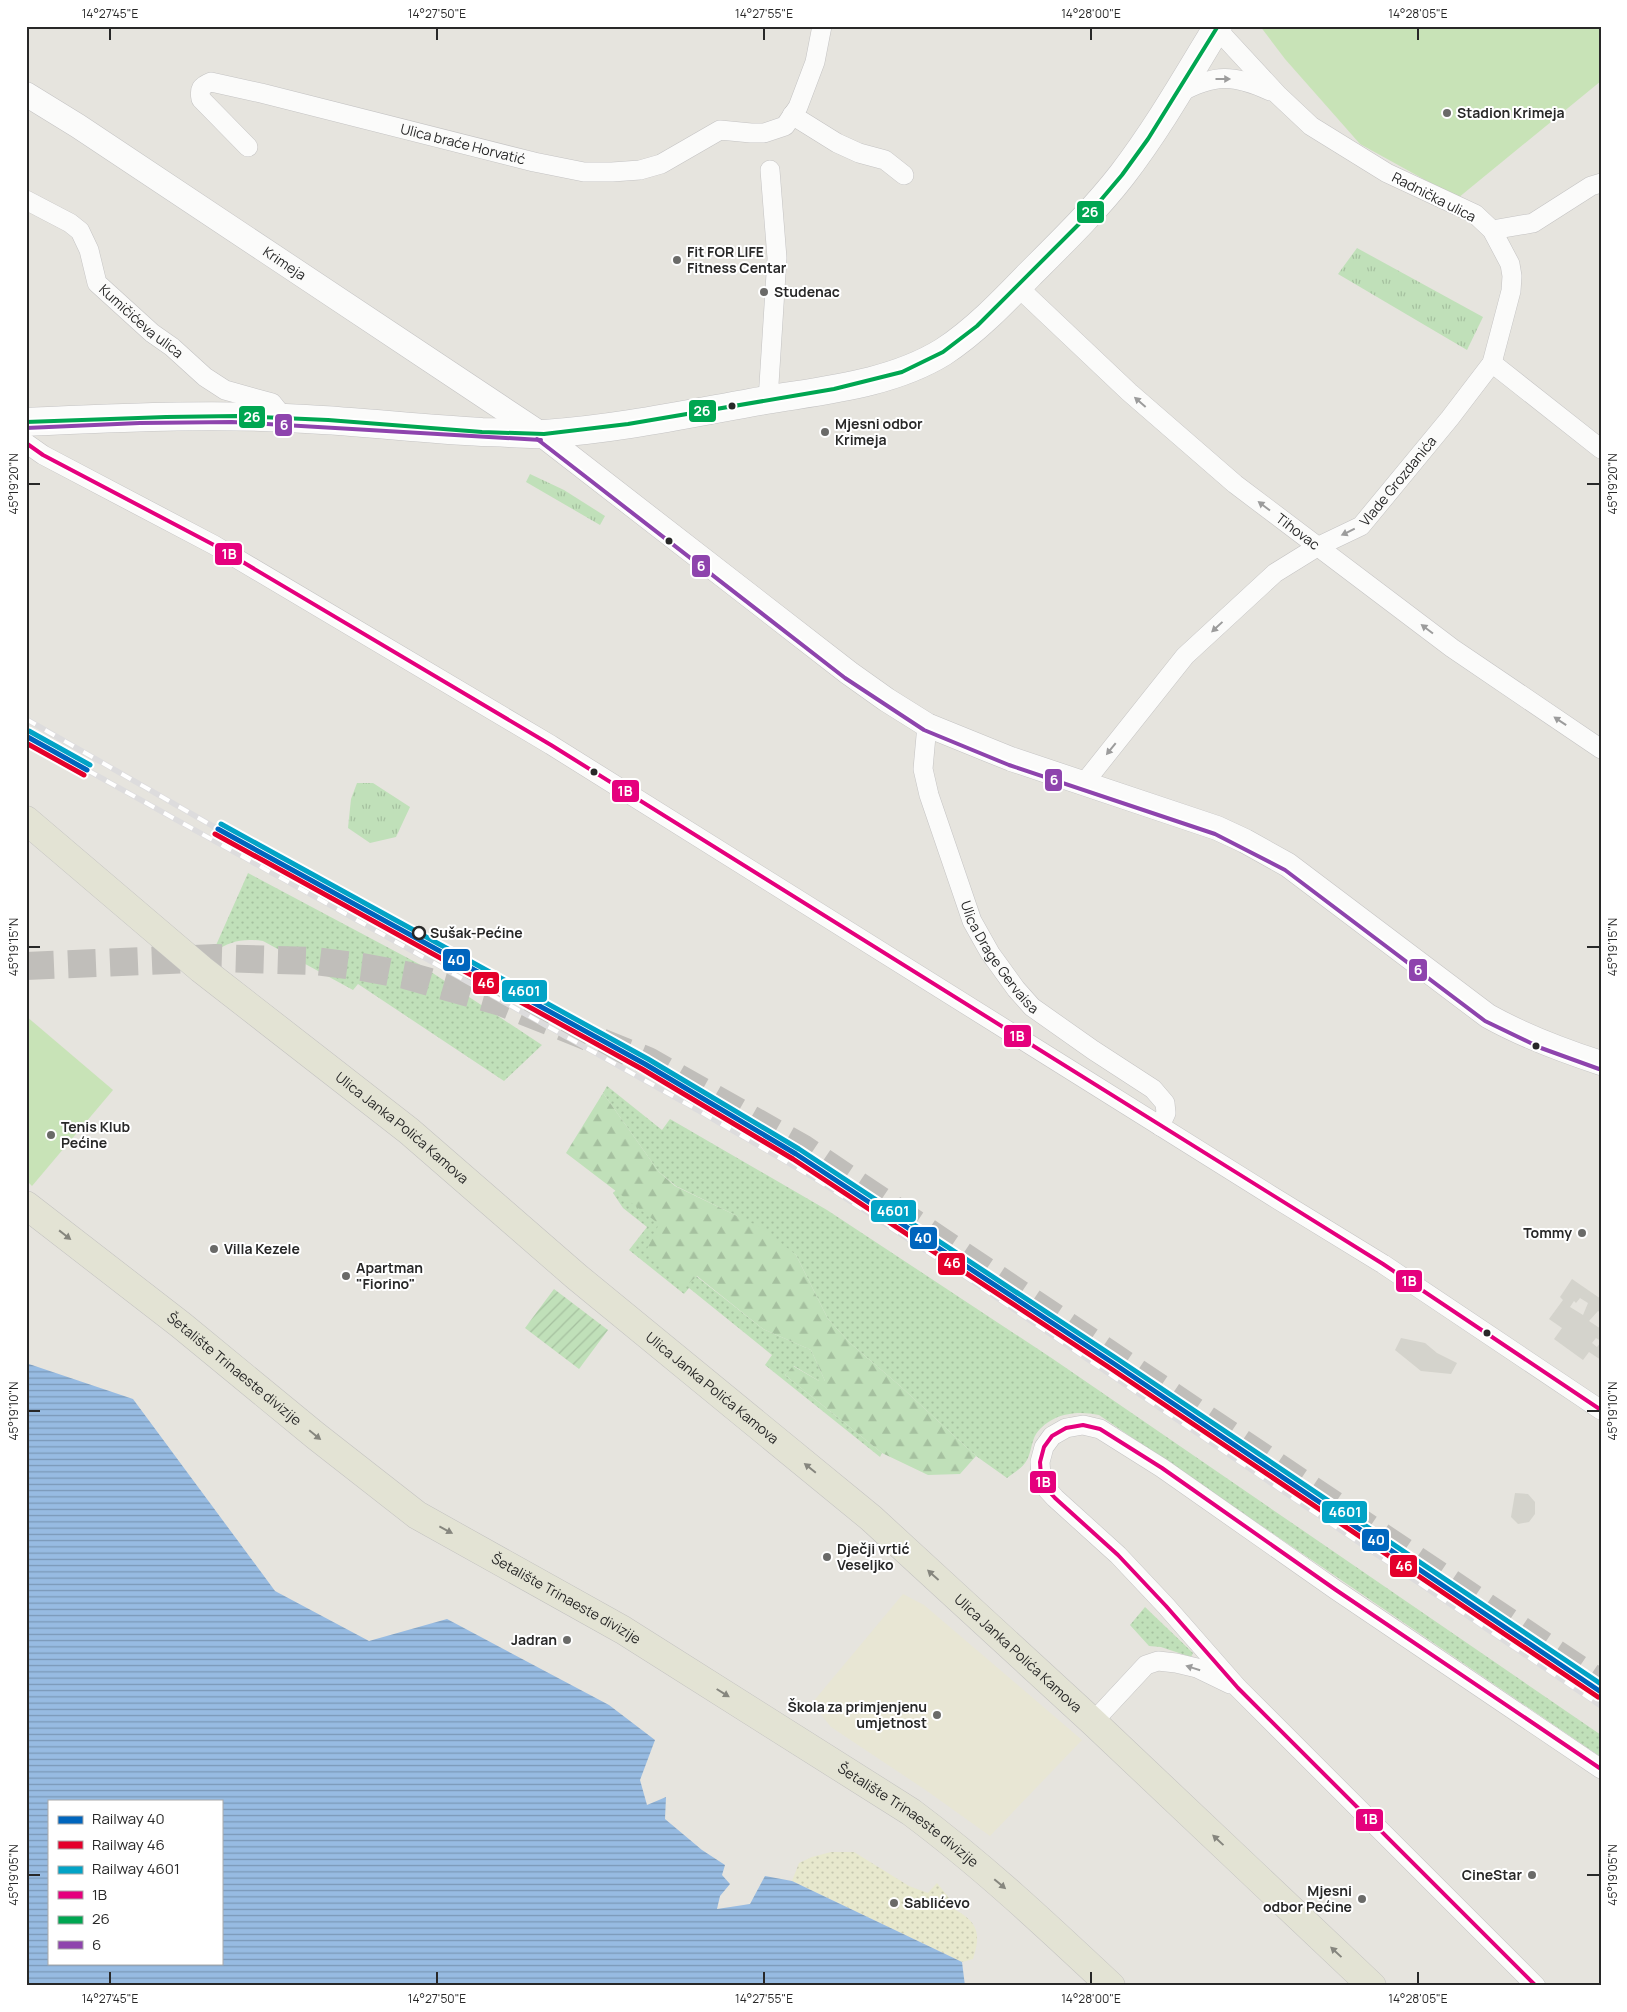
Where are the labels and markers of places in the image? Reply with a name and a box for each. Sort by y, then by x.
place label: Stadion Krimeja [1457,103,1565,122]
marker: Stadion Krimeja [1441,107,1453,119]
place label: Fit FOR LIFE Fitness Centar [687,242,787,277]
marker: Fit FOR LIFE Fitness Centar [671,254,683,266]
place label: Studenac [774,282,840,301]
marker: Studenac [758,286,770,298]
unlabelled marker [727,401,737,411]
place label: Mjesni odbor Krimeja [835,414,923,449]
marker: Mjesni odbor Krimeja [819,426,831,438]
unlabelled marker [664,536,674,546]
unlabelled marker [589,767,599,777]
place label: Sušak-Pećine [430,923,523,942]
marker: Sušak-Pećine [412,926,426,940]
unlabelled marker [1531,1041,1541,1051]
place label: Tenis Klub Pećine [61,1117,130,1152]
marker: Tenis Klub Pećine [45,1129,57,1141]
place label: Tommy [1523,1223,1572,1242]
marker: Tommy [1576,1227,1588,1239]
place label: Villa Kezele [224,1239,300,1258]
marker: Villa Kezele [208,1243,220,1255]
place label: Apartman "Fiorino" [356,1258,423,1293]
marker: Apartman "Fiorino" [340,1270,352,1282]
unlabelled marker [1482,1328,1492,1338]
place label: Dječji vrtić Veseljko [837,1539,909,1574]
marker: Dječji vrtić Veseljko [821,1551,833,1563]
place label: Jadran [511,1630,557,1649]
marker: Jadran [561,1634,573,1646]
place label: Škola za primjenjenu umjetnost [788,1697,927,1732]
marker: Škola za primjenjenu umjetnost [931,1709,943,1721]
place label: CineStar [1462,1865,1522,1884]
marker: CineStar [1526,1869,1538,1881]
place label: Mjesni odbor Pećine [1263,1881,1352,1916]
place label: Sablićevo [904,1893,970,1912]
marker: Mjesni odbor Pećine [1356,1893,1368,1905]
marker: Sablićevo [888,1897,900,1909]

